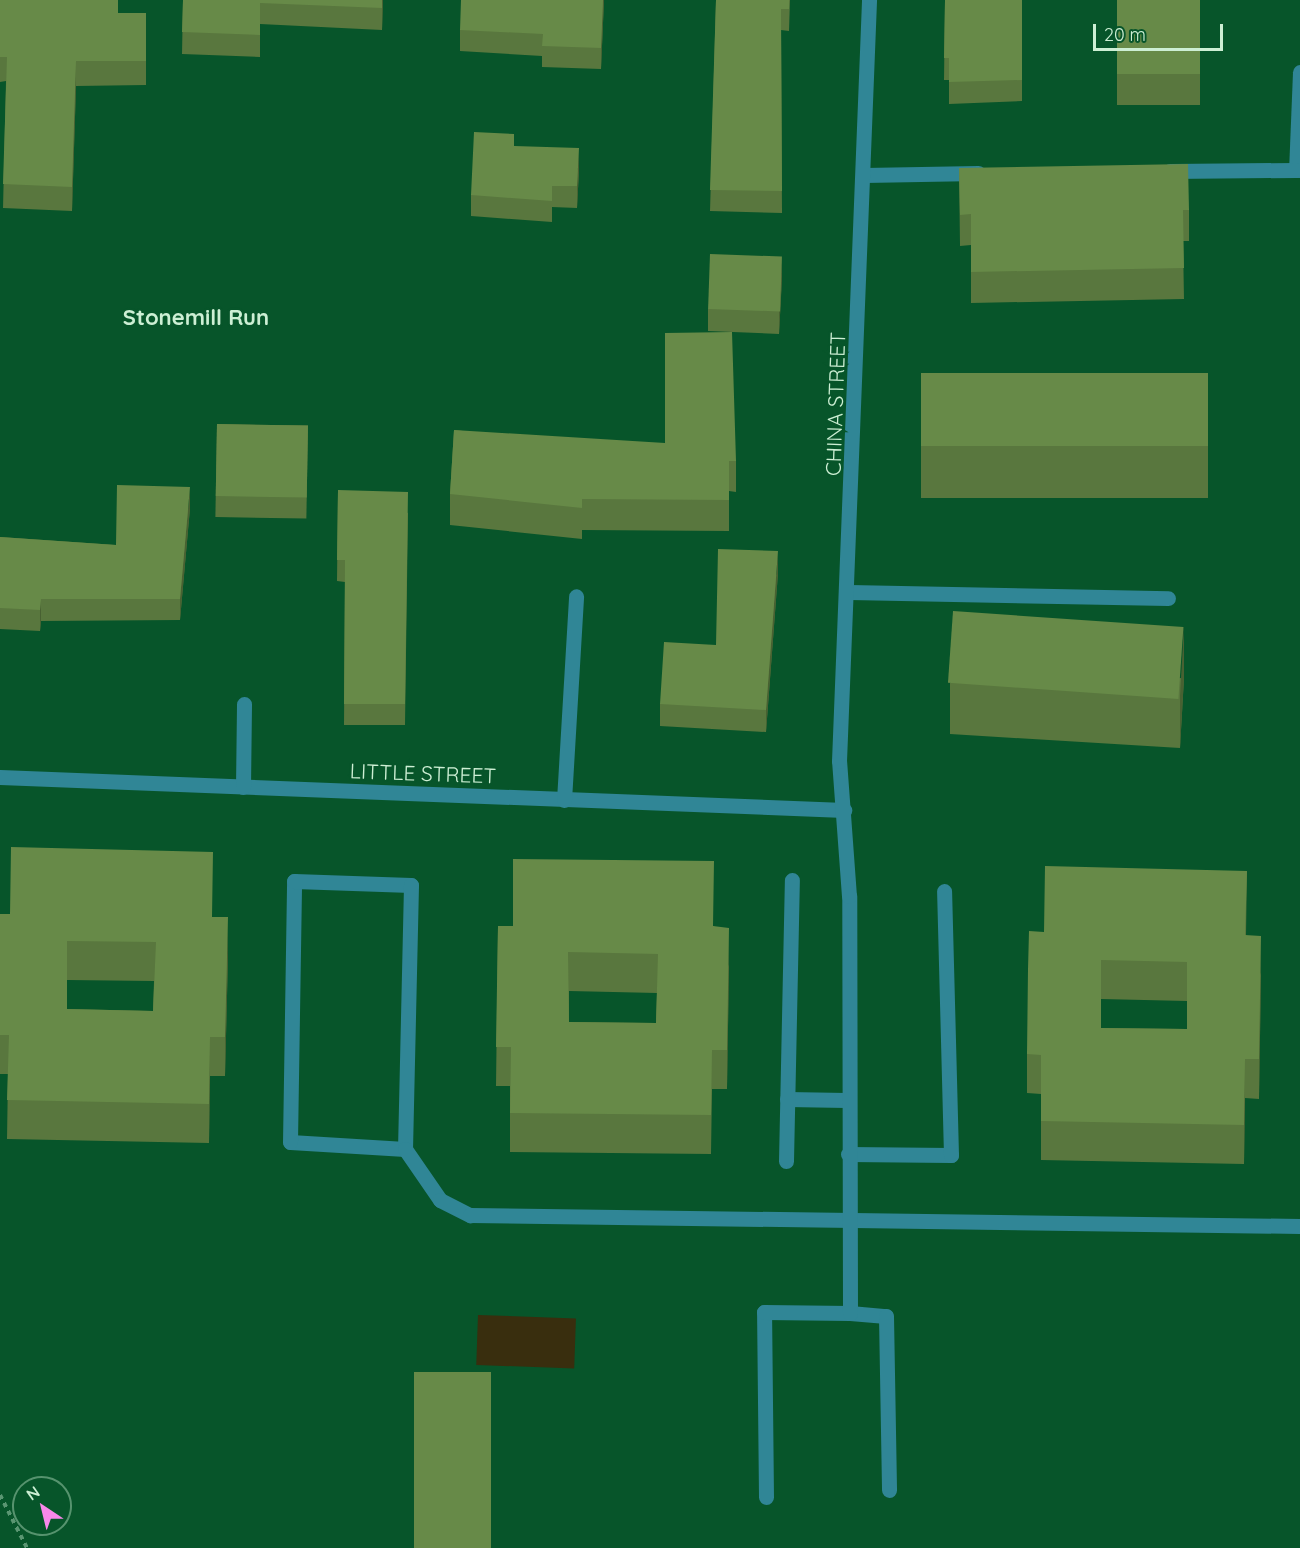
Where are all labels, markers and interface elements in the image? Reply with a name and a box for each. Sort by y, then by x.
scale bar [1096,12,1226,50]
text: 20 m [1104,23,1146,46]
district label: Stonemill Run [123,305,269,331]
street label: CHINA STREET [820,332,850,476]
street label: LITTLE STREET [349,758,497,788]
north arrow [12,1476,72,1536]
text: N [22,1481,43,1504]

